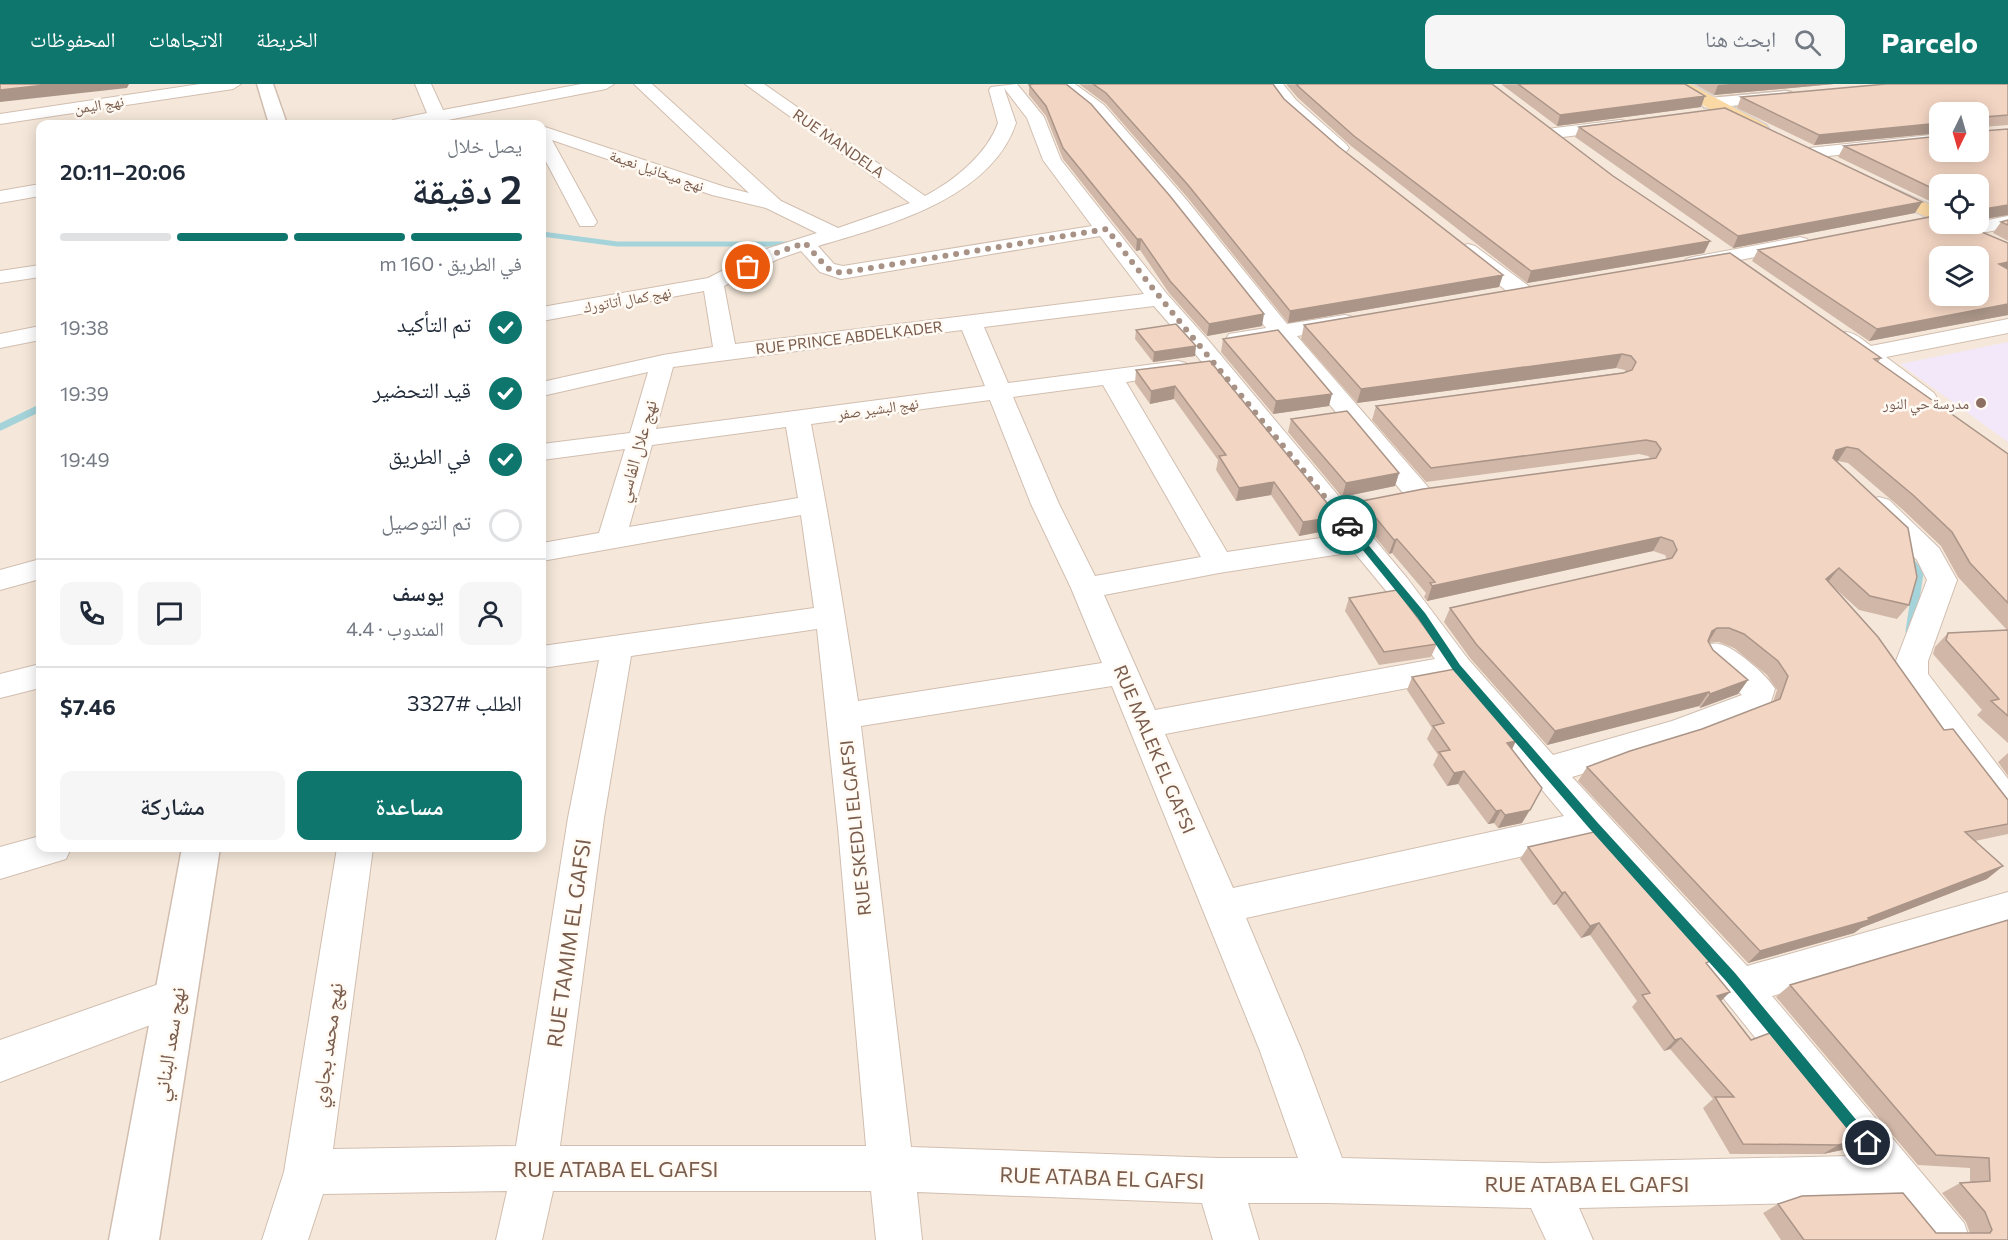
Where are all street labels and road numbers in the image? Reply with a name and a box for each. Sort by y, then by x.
street label: نهج اليمن [73,91,125,119]
street label: RUE MANDELA [790,105,888,181]
street label: نهج ميخائيل نعيمة [607,145,707,196]
street label: نهج كمال أتاتورك [581,282,673,318]
street label: RUE PRINCE ABDELKADER [754,317,944,357]
street label: نهج البشير صفر [835,393,920,425]
street label: نهج علال الفاسي [611,397,665,506]
street label: RUE MALEK EL GAFSI [1109,661,1201,837]
street label: RUE SKEDLI ELGAFSI [835,739,875,917]
street label: RUE TAMIM EL GAFSI [541,837,595,1049]
street label: نهج محمد بجاوي [305,981,352,1110]
street label: نهج سعد البناني [147,985,195,1104]
street label: RUE ATABA EL GAFSI [514,1156,718,1181]
street label: RUE ATABA EL GAFSI [999,1161,1205,1193]
street label: RUE ATABA EL GAFSI [1485,1171,1689,1196]

